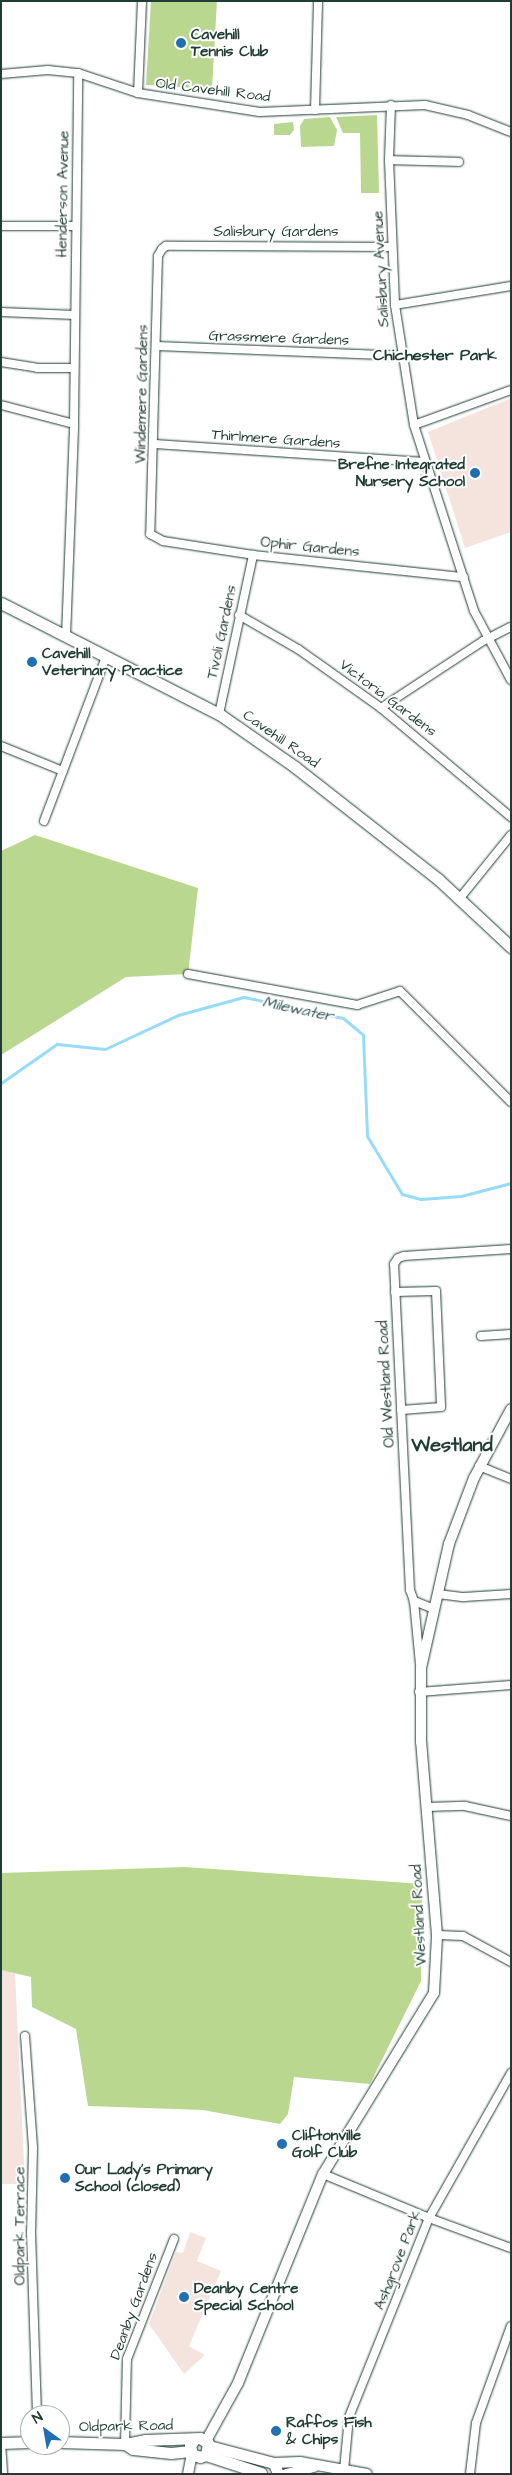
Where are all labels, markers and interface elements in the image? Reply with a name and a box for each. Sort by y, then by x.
place label: Cavehill Tennis Club [191,25,268,60]
marker: Cavehill Tennis Club [175,37,187,49]
street label: Old Cavehill Road [155,74,271,106]
street label: Henderson Avenue [53,130,73,258]
street label: Salisbury Avenue [369,210,393,328]
street label: Salisbury Gardens [213,223,339,241]
street label: Windemere Gardens [132,324,152,464]
street label: Grassmere Gardens [208,327,350,349]
district label: Chichester Park [373,345,497,365]
street label: Thirlmere Gardens [211,426,341,452]
place label: Brefne Integrated Nursery School [338,455,465,490]
marker: Brefne Integrated Nursery School [469,467,481,479]
street label: Ophir Gardens [260,533,360,561]
street label: Tivoli Gardens [203,583,241,681]
place label: Cavehill Veterinary Practice [42,644,183,679]
marker: Cavehill Veterinary Practice [26,656,38,668]
street label: Victoria Gardens [336,656,440,740]
street label: Cavehill Road [239,706,323,772]
water label: Milewater [261,992,335,1026]
street label: Old Westland Road [374,1320,398,1448]
district label: Westland [411,1433,493,1457]
street label: Westland Road [407,1864,431,1966]
place label: Cliftonville Golf Club [292,2126,361,2161]
marker: Cliftonville Golf Club [276,2138,288,2150]
place label: Our Lady's Primary School (closed) [75,2160,213,2195]
street label: Oldpark Terrace [11,2167,29,2285]
marker: Our Lady's Primary School (closed) [59,2172,71,2184]
street label: Ashgrove Park [371,2207,425,2313]
street label: Deanby Gardens [106,2250,162,2362]
place label: Deanby Centre Special School [194,2279,298,2314]
marker: Deanby Centre Special School [178,2291,190,2303]
north arrow [20,2405,70,2455]
text: N [29,2407,47,2429]
place label: Raffos Fish & Chips [286,2413,372,2448]
street label: Oldpark Road [79,2416,173,2436]
marker: Raffos Fish & Chips [270,2425,282,2437]

